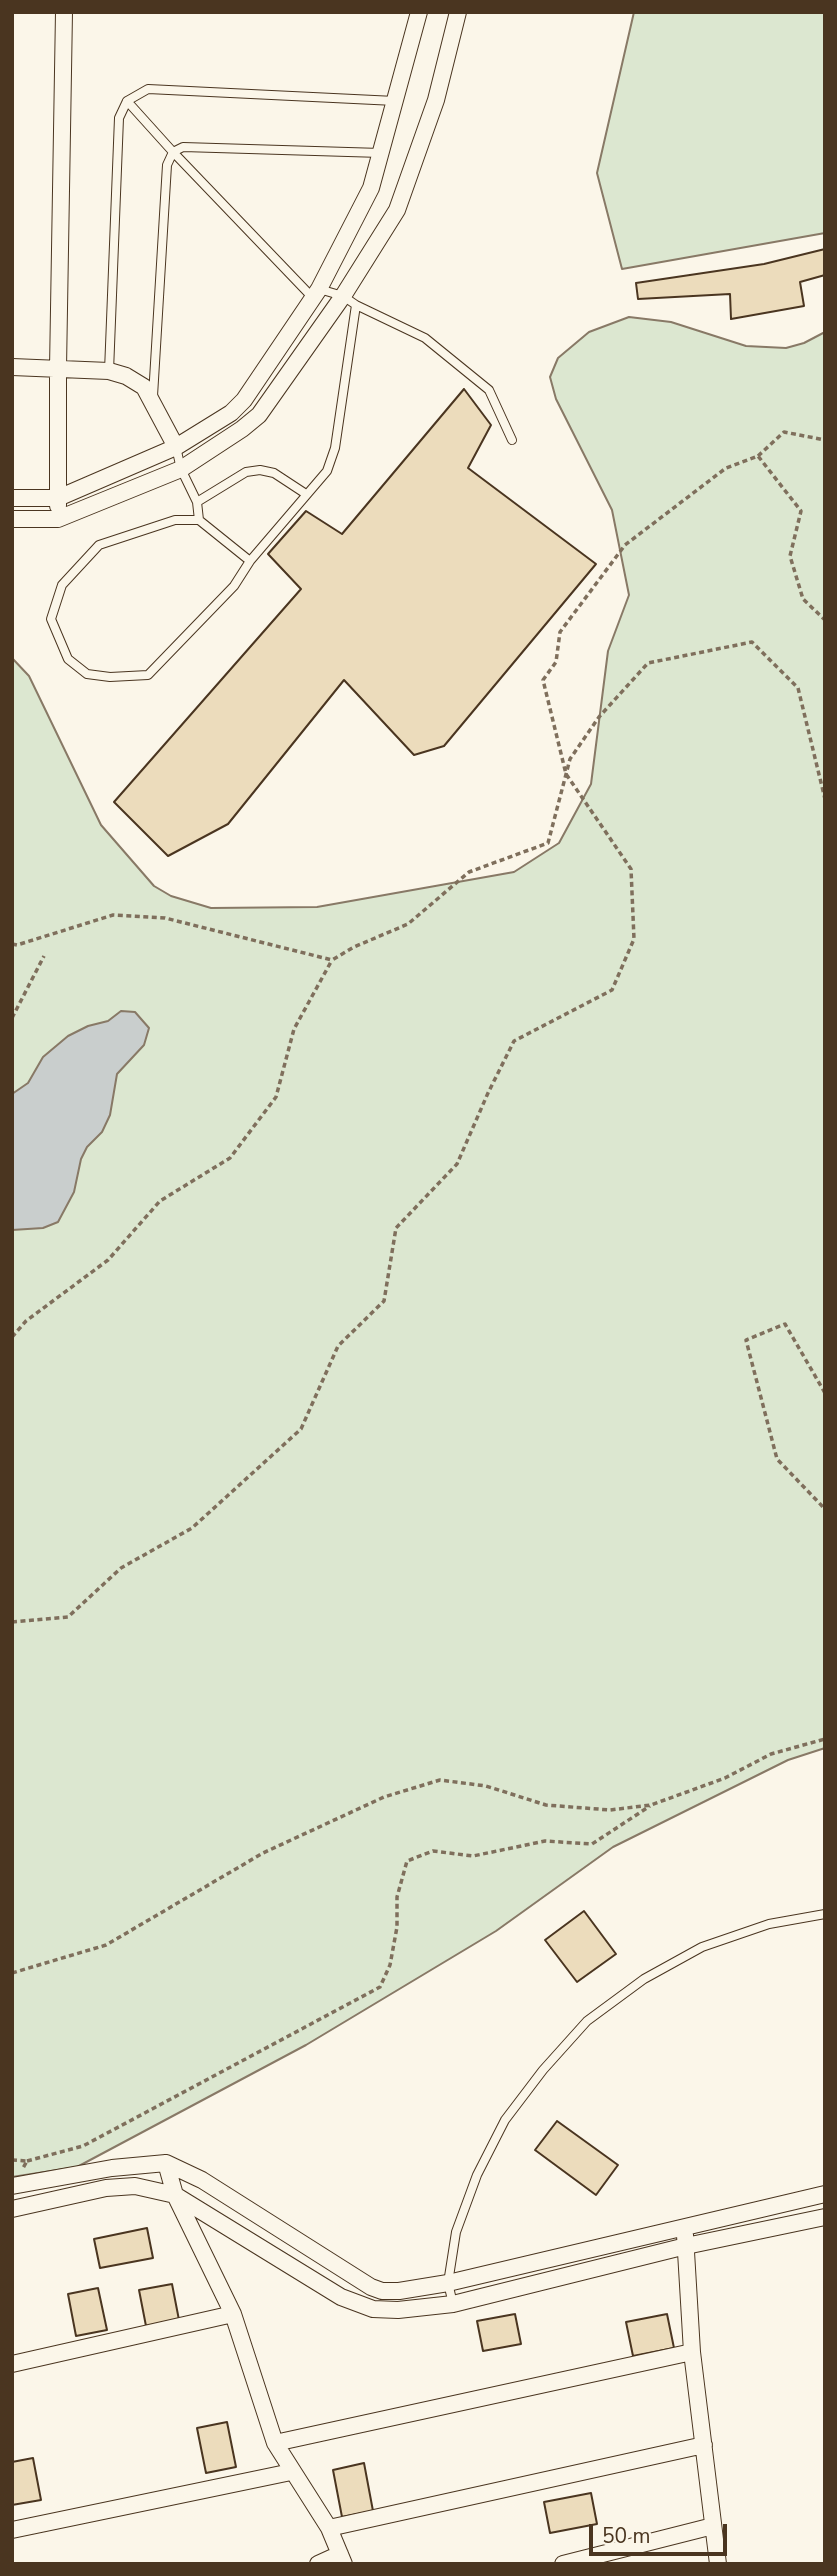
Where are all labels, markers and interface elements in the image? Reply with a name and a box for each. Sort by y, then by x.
scale bar [592,2510,730,2554]
text: 50 m [602,2522,651,2550]

